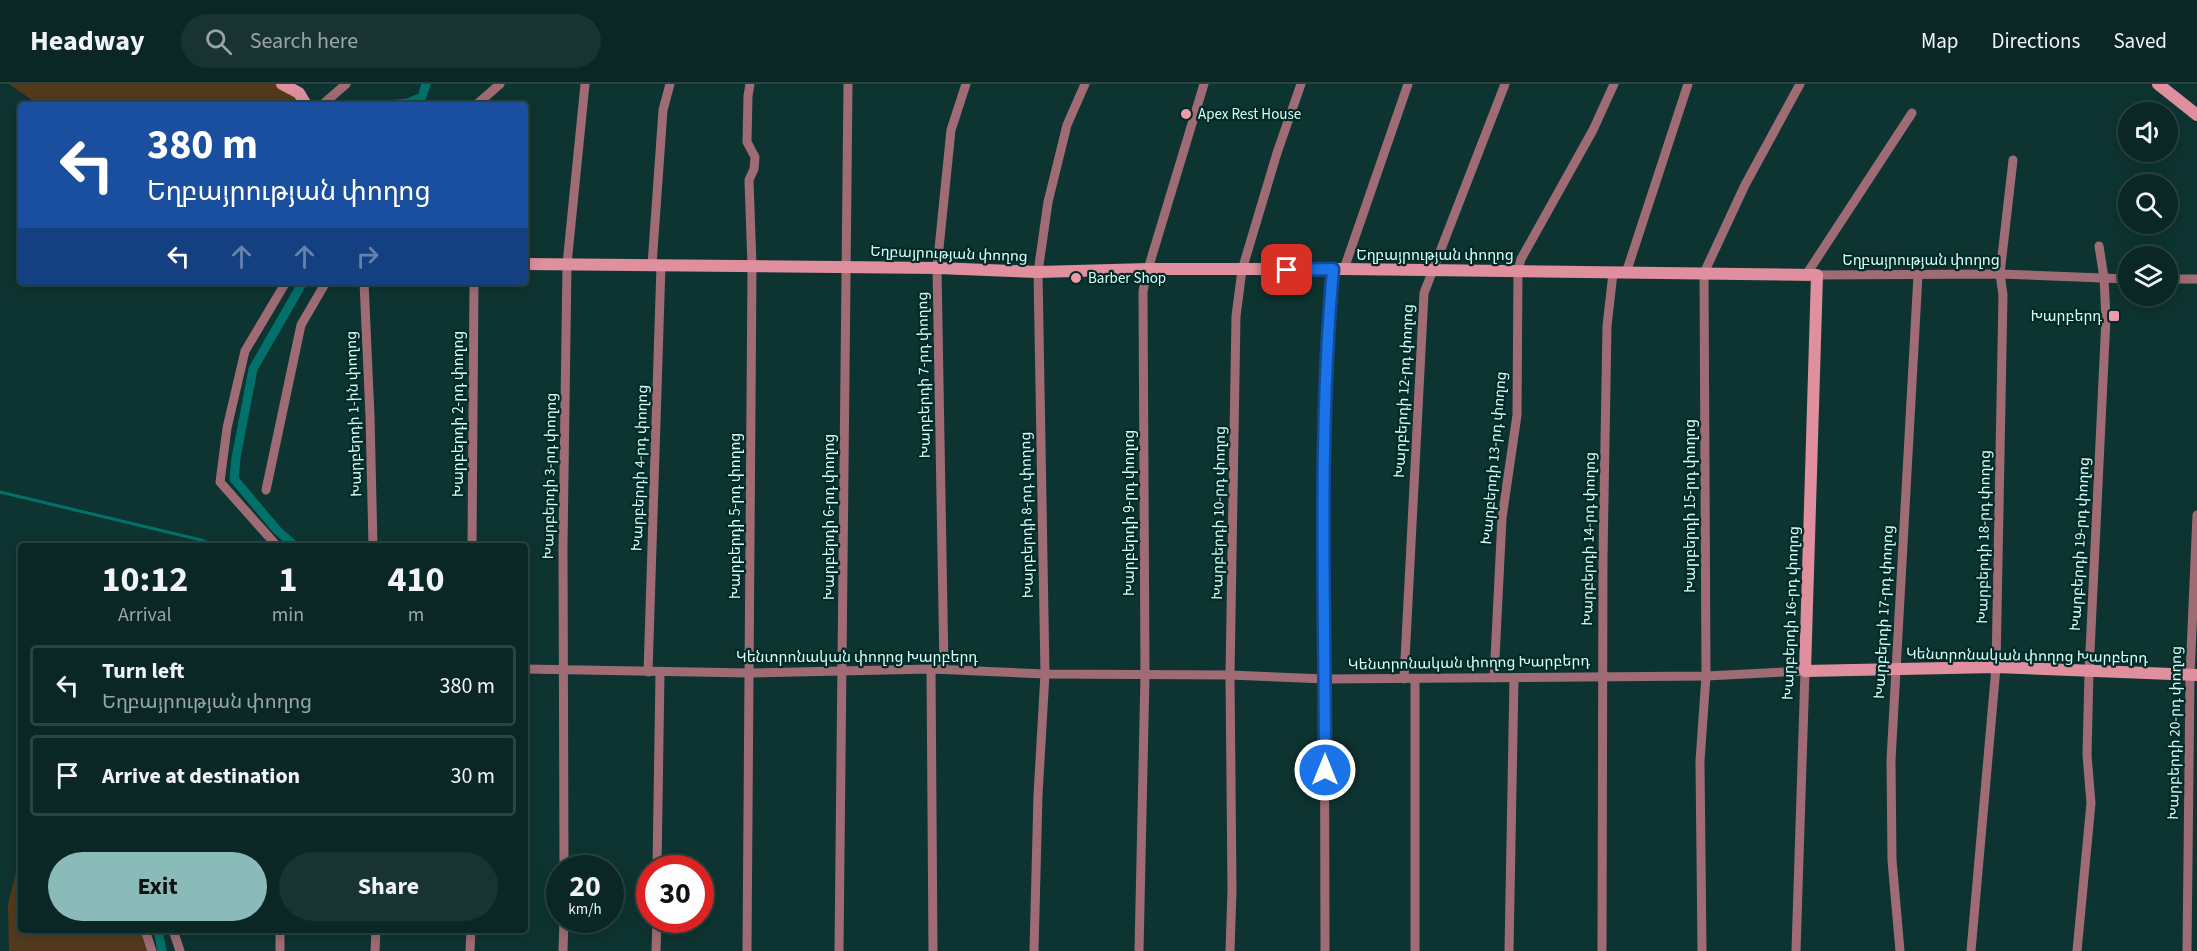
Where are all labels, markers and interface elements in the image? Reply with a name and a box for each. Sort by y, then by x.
search box [181,14,601,68]
text: Headway [30,21,145,61]
icon: search [202,25,235,58]
text: Search here [250,25,358,57]
text: Map [1921,26,1959,56]
text: Directions [1992,26,2080,56]
text: Saved [2113,26,2167,56]
map controls [2118,102,2178,306]
button: sound [2118,102,2178,162]
place label: Apex Rest House [1198,104,1301,125]
marker: Apex Rest House [1179,107,1193,121]
text: 380 m [147,115,258,175]
icon: left [48,126,126,204]
text: Եղբայրության փողոց [147,172,431,211]
button: search [2118,174,2178,234]
icon: left [162,240,195,273]
icon: ahead [225,240,258,273]
icon: ahead [288,240,321,273]
icon: right [351,240,384,273]
street label: Եղբայրության փողոց [870,241,1028,267]
pin [1261,244,1312,295]
street label: Եղբայրության փողոց [1356,245,1514,266]
button: layers [2118,246,2178,306]
street label: Եղբայրության փողոց [1842,250,2000,271]
icon: arrive [1270,253,1303,286]
place label: Barber Shop [1088,268,1166,289]
marker: Barber Shop [1069,271,1083,285]
street label: Խարբերդի 7-րդ փողոց [912,292,936,458]
street label: Խարբերդի 12-րդ փողոց [1389,304,1419,478]
place label: Խարբերդ [2030,306,2102,327]
marker: Խարբերդ [2107,309,2121,323]
street label: Խարբերդի 1-ին փողոց [341,331,367,497]
street label: Խարբերդի 2-րդ փողոց [448,331,469,497]
street label: Խարբերդի 13-րդ փողոց [1476,370,1512,546]
street label: Խարբերդի 4-րդ փողոց [627,384,653,552]
street label: Խարբերդի 3-րդ փողոց [538,393,562,559]
street label: Խարբերդի 15-րդ փողոց [1680,419,1701,593]
street label: Խարբերդի 10-րդ փողոց [1207,426,1231,600]
street label: Խարբերդի 9-րդ փողոց [1119,430,1140,596]
street label: Խարբերդի 8-րդ փողոց [1015,432,1039,598]
street label: Խարբերդի 5-րդ փողոց [725,433,746,599]
street label: Խարբերդի 6-րդ փողոց [819,434,840,600]
street label: Խարբերդի 18-րդ փողոց [1972,450,1996,624]
street label: Խարբերդի 14-րդ փողոց [1577,452,1601,626]
street label: Խարբերդի 19-րդ փողոց [2065,457,2095,631]
street label: Խարբերդի 17-րդ փողոց [1869,525,1899,699]
street label: Խարբերդի 16-րդ փողոց [1777,526,1805,700]
text: 10:12 [101,554,188,605]
text: 1 [278,554,297,605]
text: 410 [388,554,445,605]
text: Arrival [118,601,172,629]
text: min [272,601,304,629]
text: m [408,601,424,629]
street label: Կենտրոնական փողոց Խարբերդ [1906,643,2149,669]
street label: Խարբերդի 20-րդ փողոց [2163,646,2187,820]
street label: Կենտրոնական փողոց Խարբերդ [736,647,978,668]
street label: Կենտրոնական փողոց Խարբերդ [1348,650,1591,676]
text: Turn left [102,655,184,687]
icon: left [51,669,84,702]
text: 380 m [440,670,495,702]
text: Եղբայրության փողոց [102,688,312,716]
position arrow [1293,738,1357,802]
icon: arrive [51,759,84,792]
text: Arrive at destination [102,760,300,792]
text: 30 m [450,760,495,792]
button: Exit [48,852,267,921]
button: Share [279,852,498,921]
speed limit sign: 30 [636,855,714,933]
text: 20 [569,865,601,908]
text: km/h [568,899,602,920]

